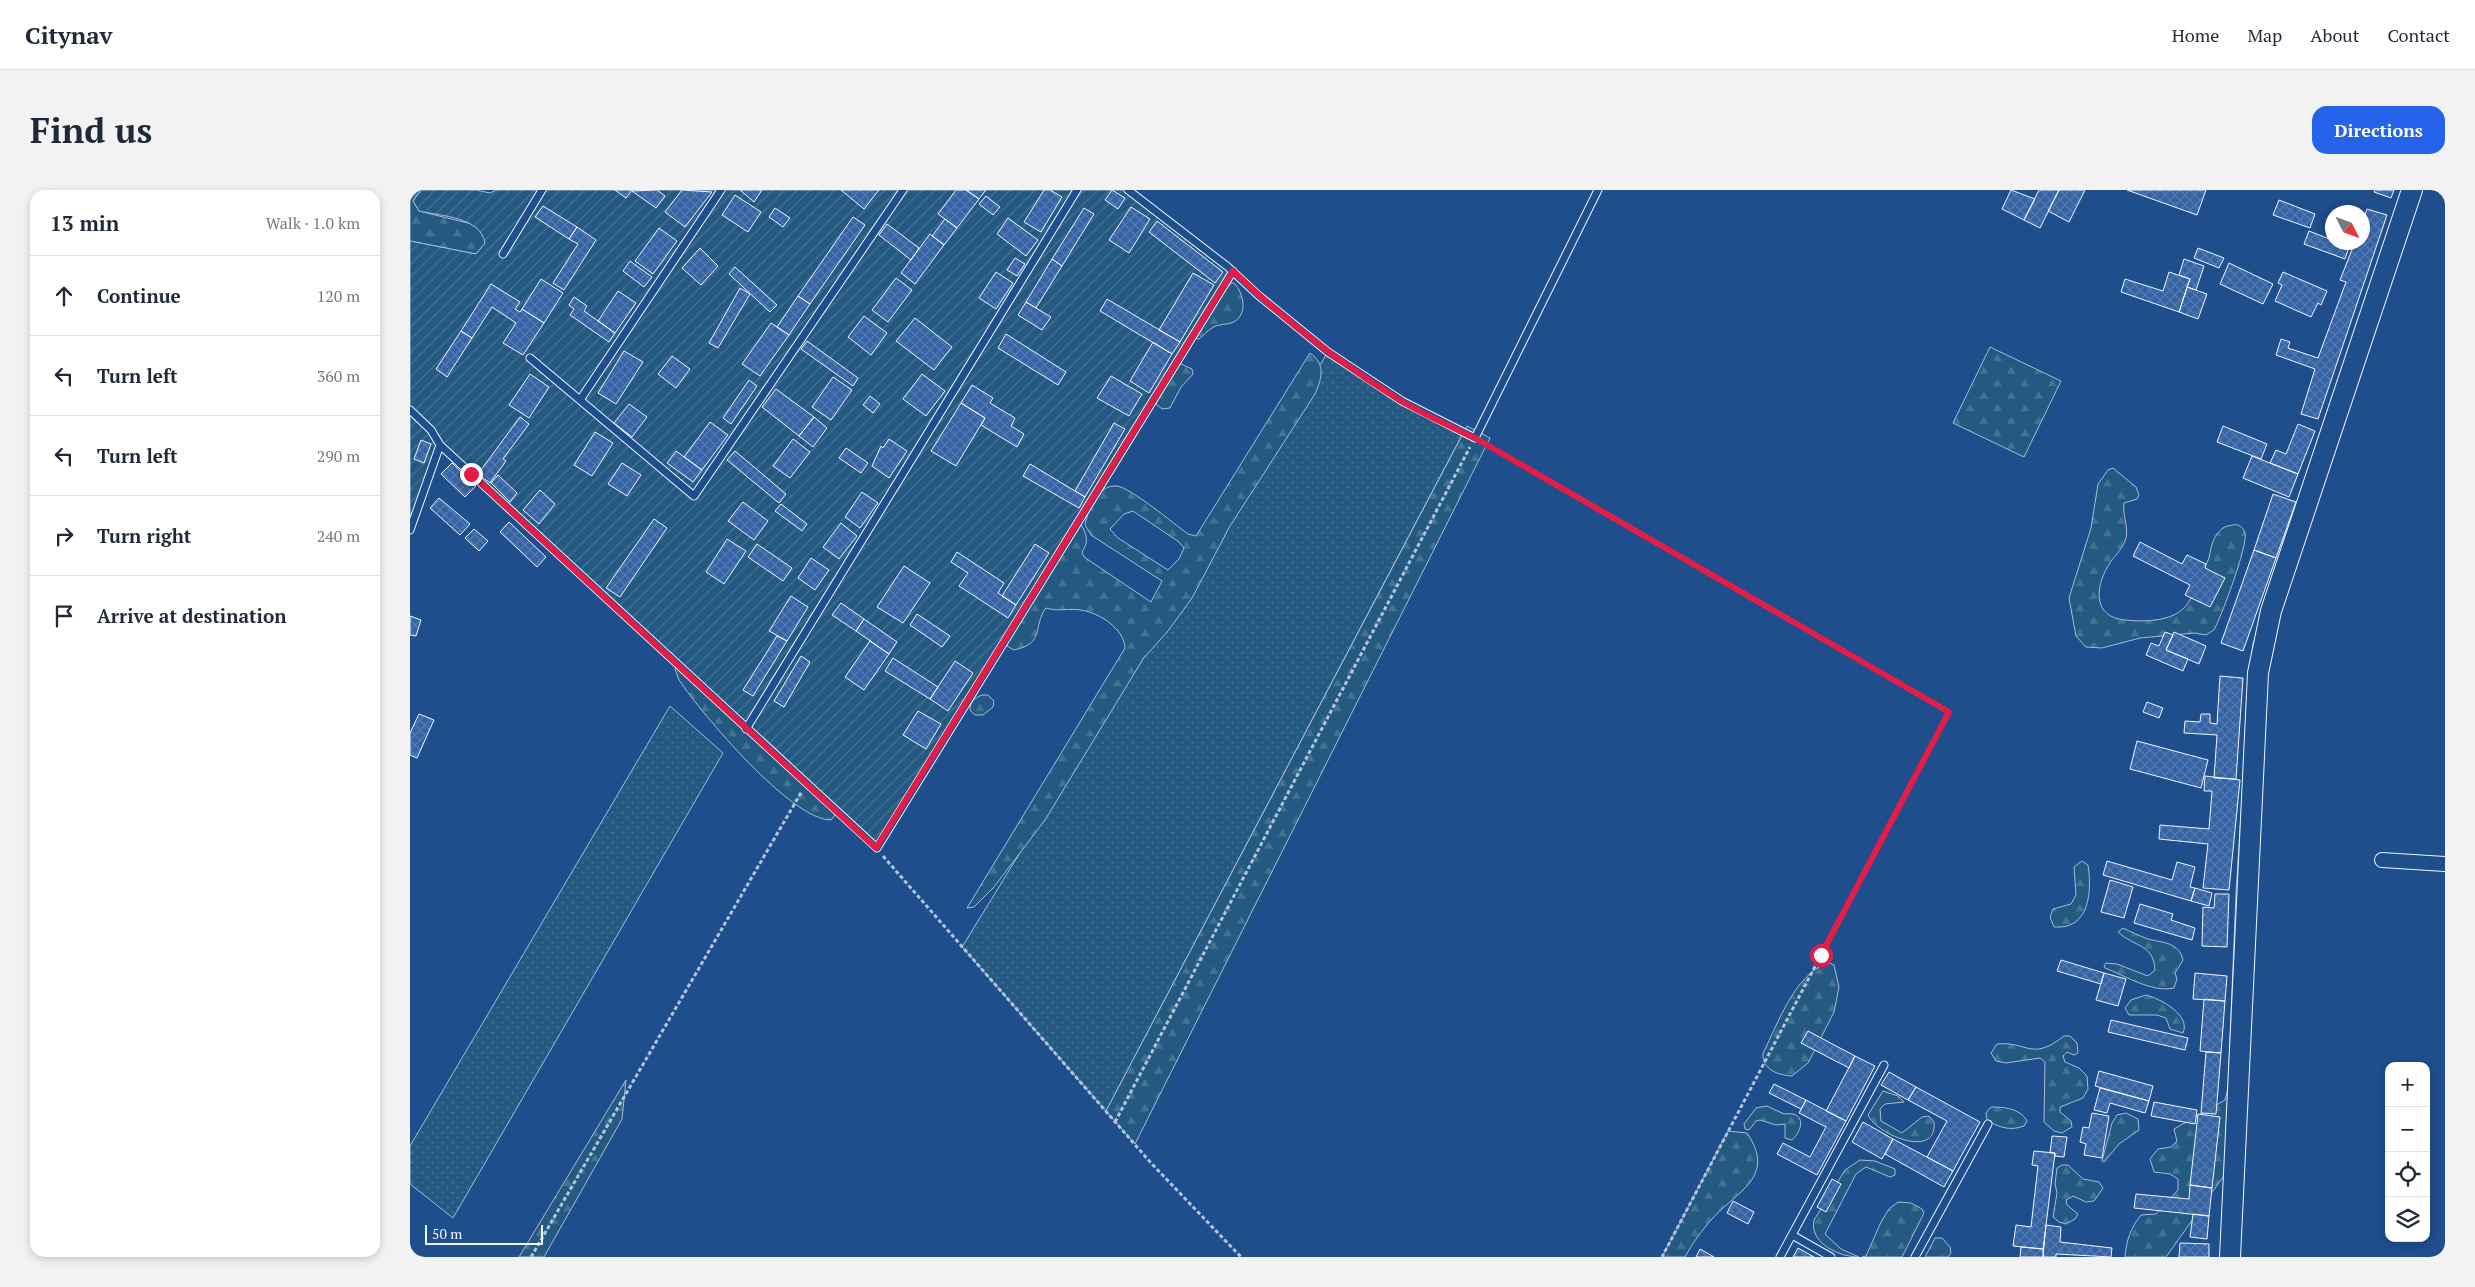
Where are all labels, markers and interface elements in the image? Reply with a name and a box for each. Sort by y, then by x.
text: Citynav [25,19,112,51]
text: Home [2172,23,2219,47]
text: Map [2247,23,2282,47]
text: About [2310,23,2359,47]
text: Contact [2387,23,2450,47]
button: Directions [2312,106,2445,154]
text: Find us [30,107,152,153]
north arrow [2325,205,2370,250]
text: 13 min [50,209,119,237]
text: Walk · 1.0 km [266,212,360,234]
icon: ahead [50,282,78,310]
text: Continue [97,283,181,308]
text: 120 m [317,285,360,307]
icon: left [50,362,78,390]
text: Turn left [97,363,178,388]
text: 360 m [317,365,360,387]
icon: left [50,442,78,470]
text: Turn left [97,443,178,468]
text: 290 m [317,445,360,467]
route end [460,463,483,486]
icon: right [50,522,78,550]
text: Turn right [97,523,191,548]
text: 240 m [317,525,360,547]
icon: arrive [50,602,78,630]
text: Arrive at destination [97,603,286,628]
route start [1810,944,1833,967]
map controls [2385,1062,2430,1242]
button: + [2385,1062,2430,1107]
button: − [2385,1107,2430,1152]
button: locate [2385,1152,2430,1197]
button: layers [2385,1197,2430,1242]
scale bar [425,1222,542,1245]
text: 50 m [432,1224,462,1243]

